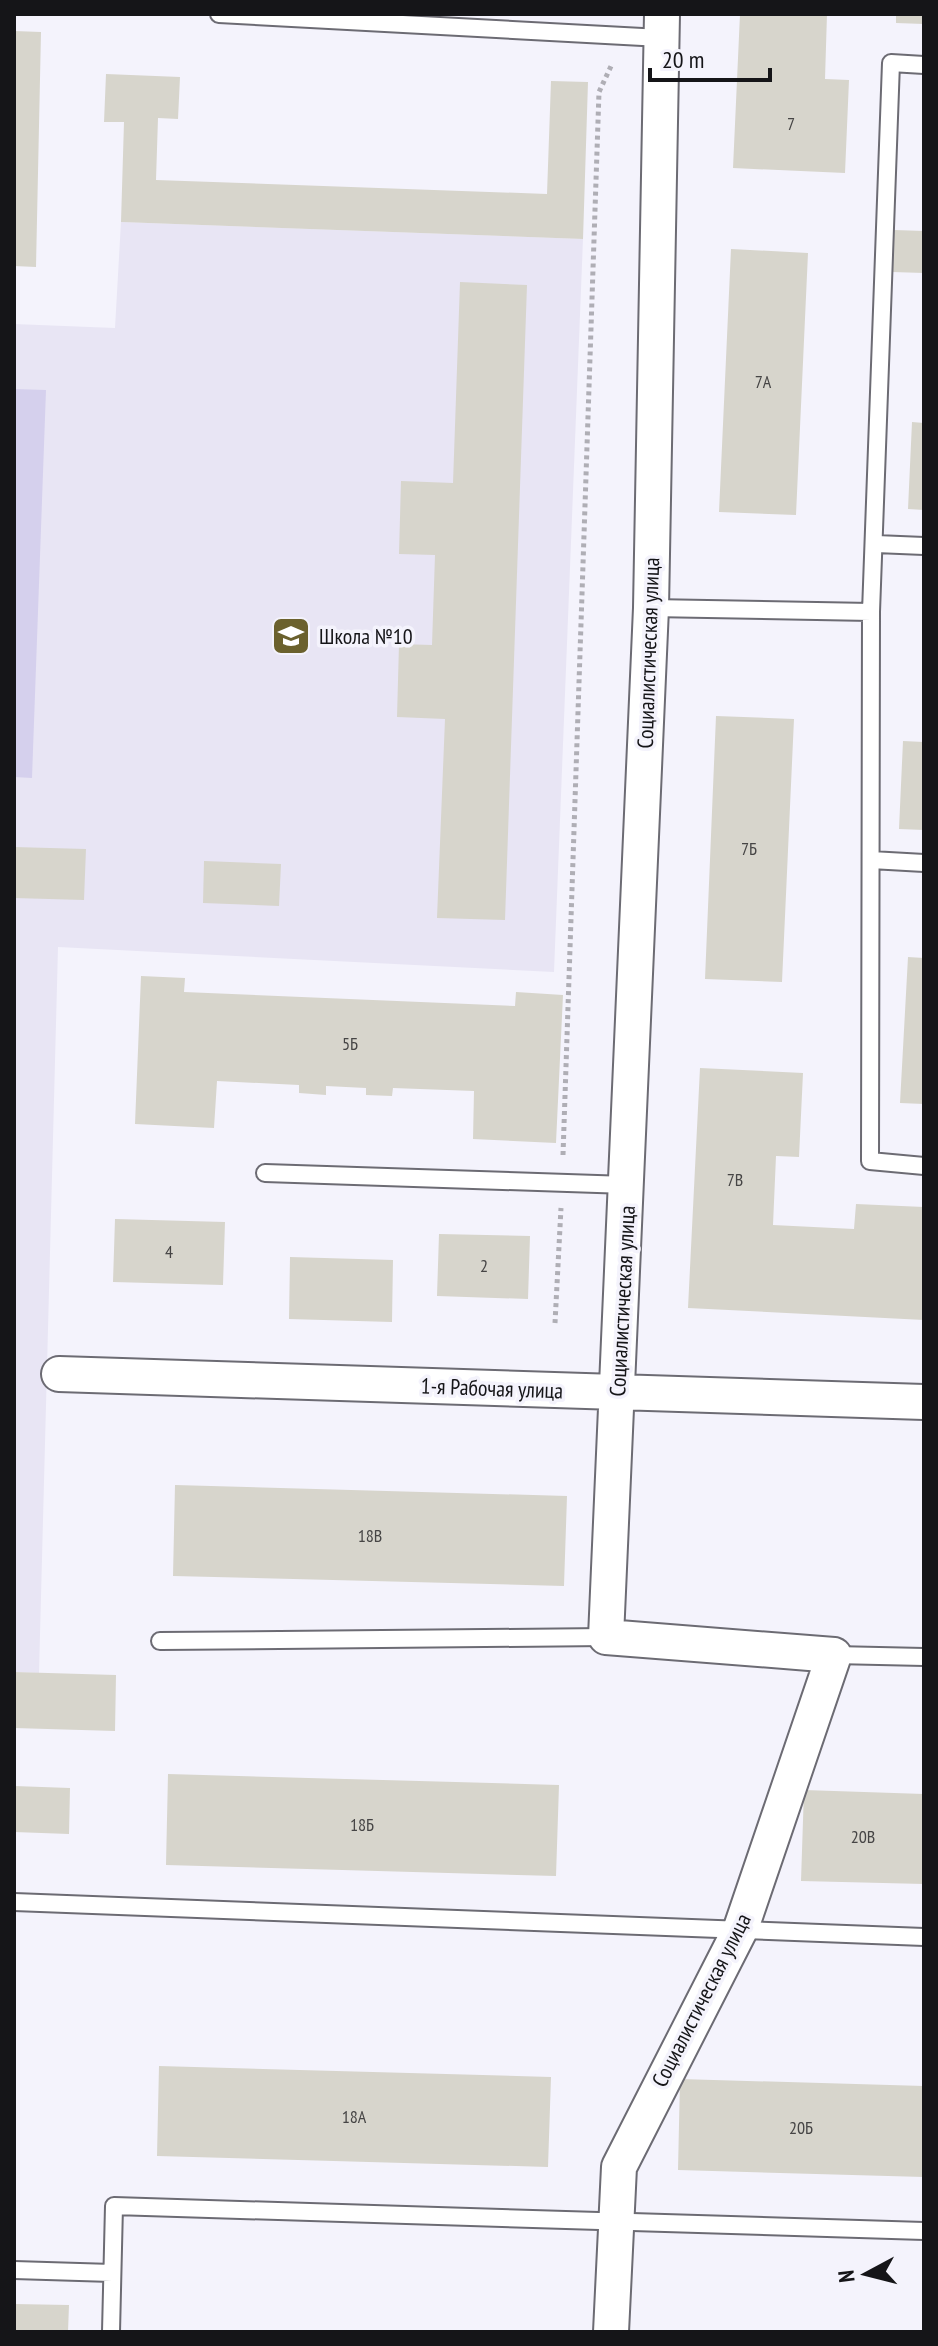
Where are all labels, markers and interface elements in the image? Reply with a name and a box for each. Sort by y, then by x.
scale bar [650,32,770,82]
text: 20 m [662,44,704,75]
house number: 7 [787,112,795,135]
house number: 7А [755,370,772,393]
street label: Социалистическая улица [631,557,665,749]
school or university icon: Школа №10 [270,615,312,657]
place label: Школа №10 [319,622,413,650]
house number: 7Б [741,837,757,860]
house number: 5Б [342,1032,358,1055]
house number: 7В [727,1168,743,1191]
street label: Социалистическая улица [603,1205,641,1397]
house number: 4 [165,1240,173,1263]
house number: 2 [480,1254,488,1277]
street label: 1-я Рабочая улица [420,1372,564,1404]
house number: 18В [358,1524,382,1547]
house number: 18Б [350,1813,374,1836]
house number: 20В [851,1825,875,1848]
street label: Социалистическая улица [645,1909,757,2091]
house number: 18А [342,2105,367,2128]
house number: 20Б [789,2116,813,2139]
north arrow [826,2234,906,2314]
text: N [832,2269,861,2284]

